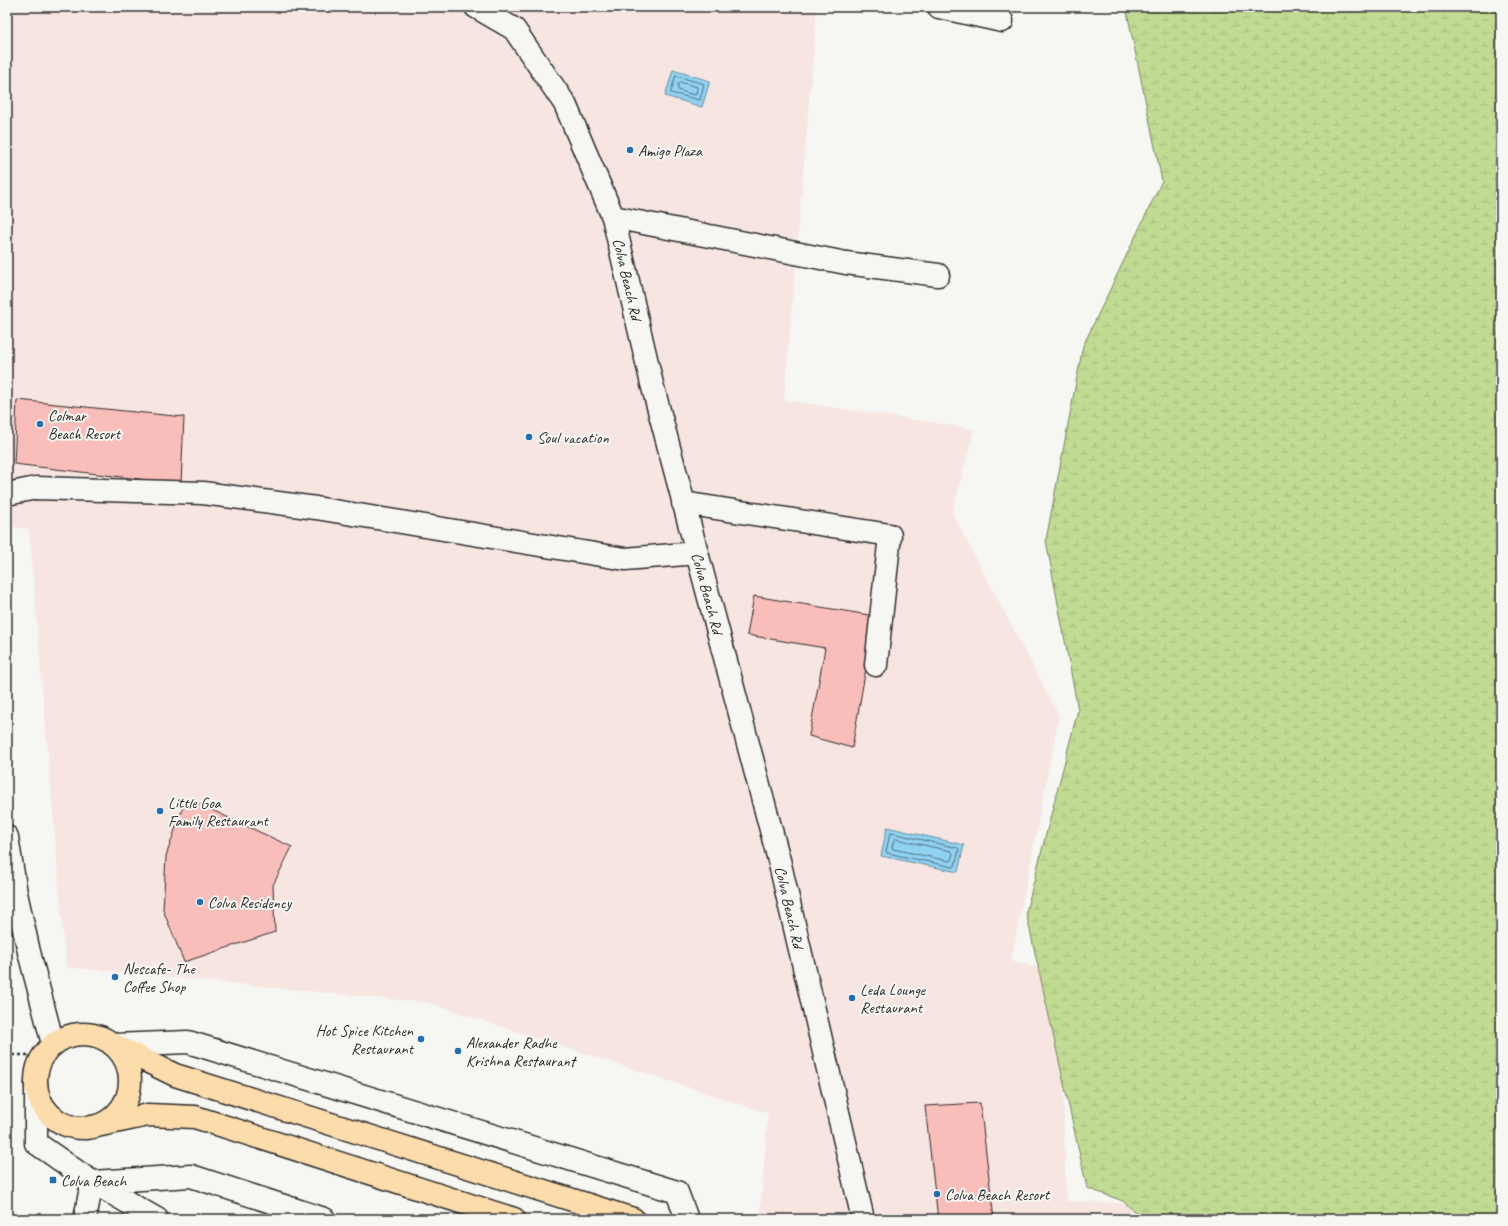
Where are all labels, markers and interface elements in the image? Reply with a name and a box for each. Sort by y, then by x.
place label: Amigo Plaza [638,141,703,161]
marker: Amigo Plaza [625,145,635,155]
street label: Colva Beach Rd [608,236,647,325]
place label: Colmar Beach Resort [48,406,122,444]
marker: Colmar Beach Resort [35,419,45,429]
place label: Soul vacation [537,428,610,448]
marker: Soul vacation [524,432,534,442]
street label: Colva Beach Rd [687,550,728,639]
place label: Little Goa Family Restaurant [168,793,270,831]
marker: Little Goa Family Restaurant [155,806,165,816]
street label: Colva Beach Rd [770,864,809,953]
place label: Colva Residency [208,893,293,913]
marker: Colva Residency [195,897,205,907]
place label: Nescafe- The Coffee Shop [123,959,196,997]
marker: Nescafe- The Coffee Shop [110,972,120,982]
place label: Leda Lounge Restaurant [860,980,927,1018]
marker: Leda Lounge Restaurant [847,993,857,1003]
place label: Hot Spice Kitchen Restaurant [316,1021,415,1059]
place label: Alexander Radhe Krishna Restaurant [466,1033,578,1071]
marker: Hot Spice Kitchen Restaurant [416,1034,426,1044]
marker: Alexander Radhe Krishna Restaurant [453,1046,463,1056]
place label: Colva Beach [61,1171,128,1191]
marker: Colva Beach [48,1175,58,1185]
place label: Colva Beach Resort [945,1185,1051,1205]
marker: Colva Beach Resort [932,1189,942,1199]

